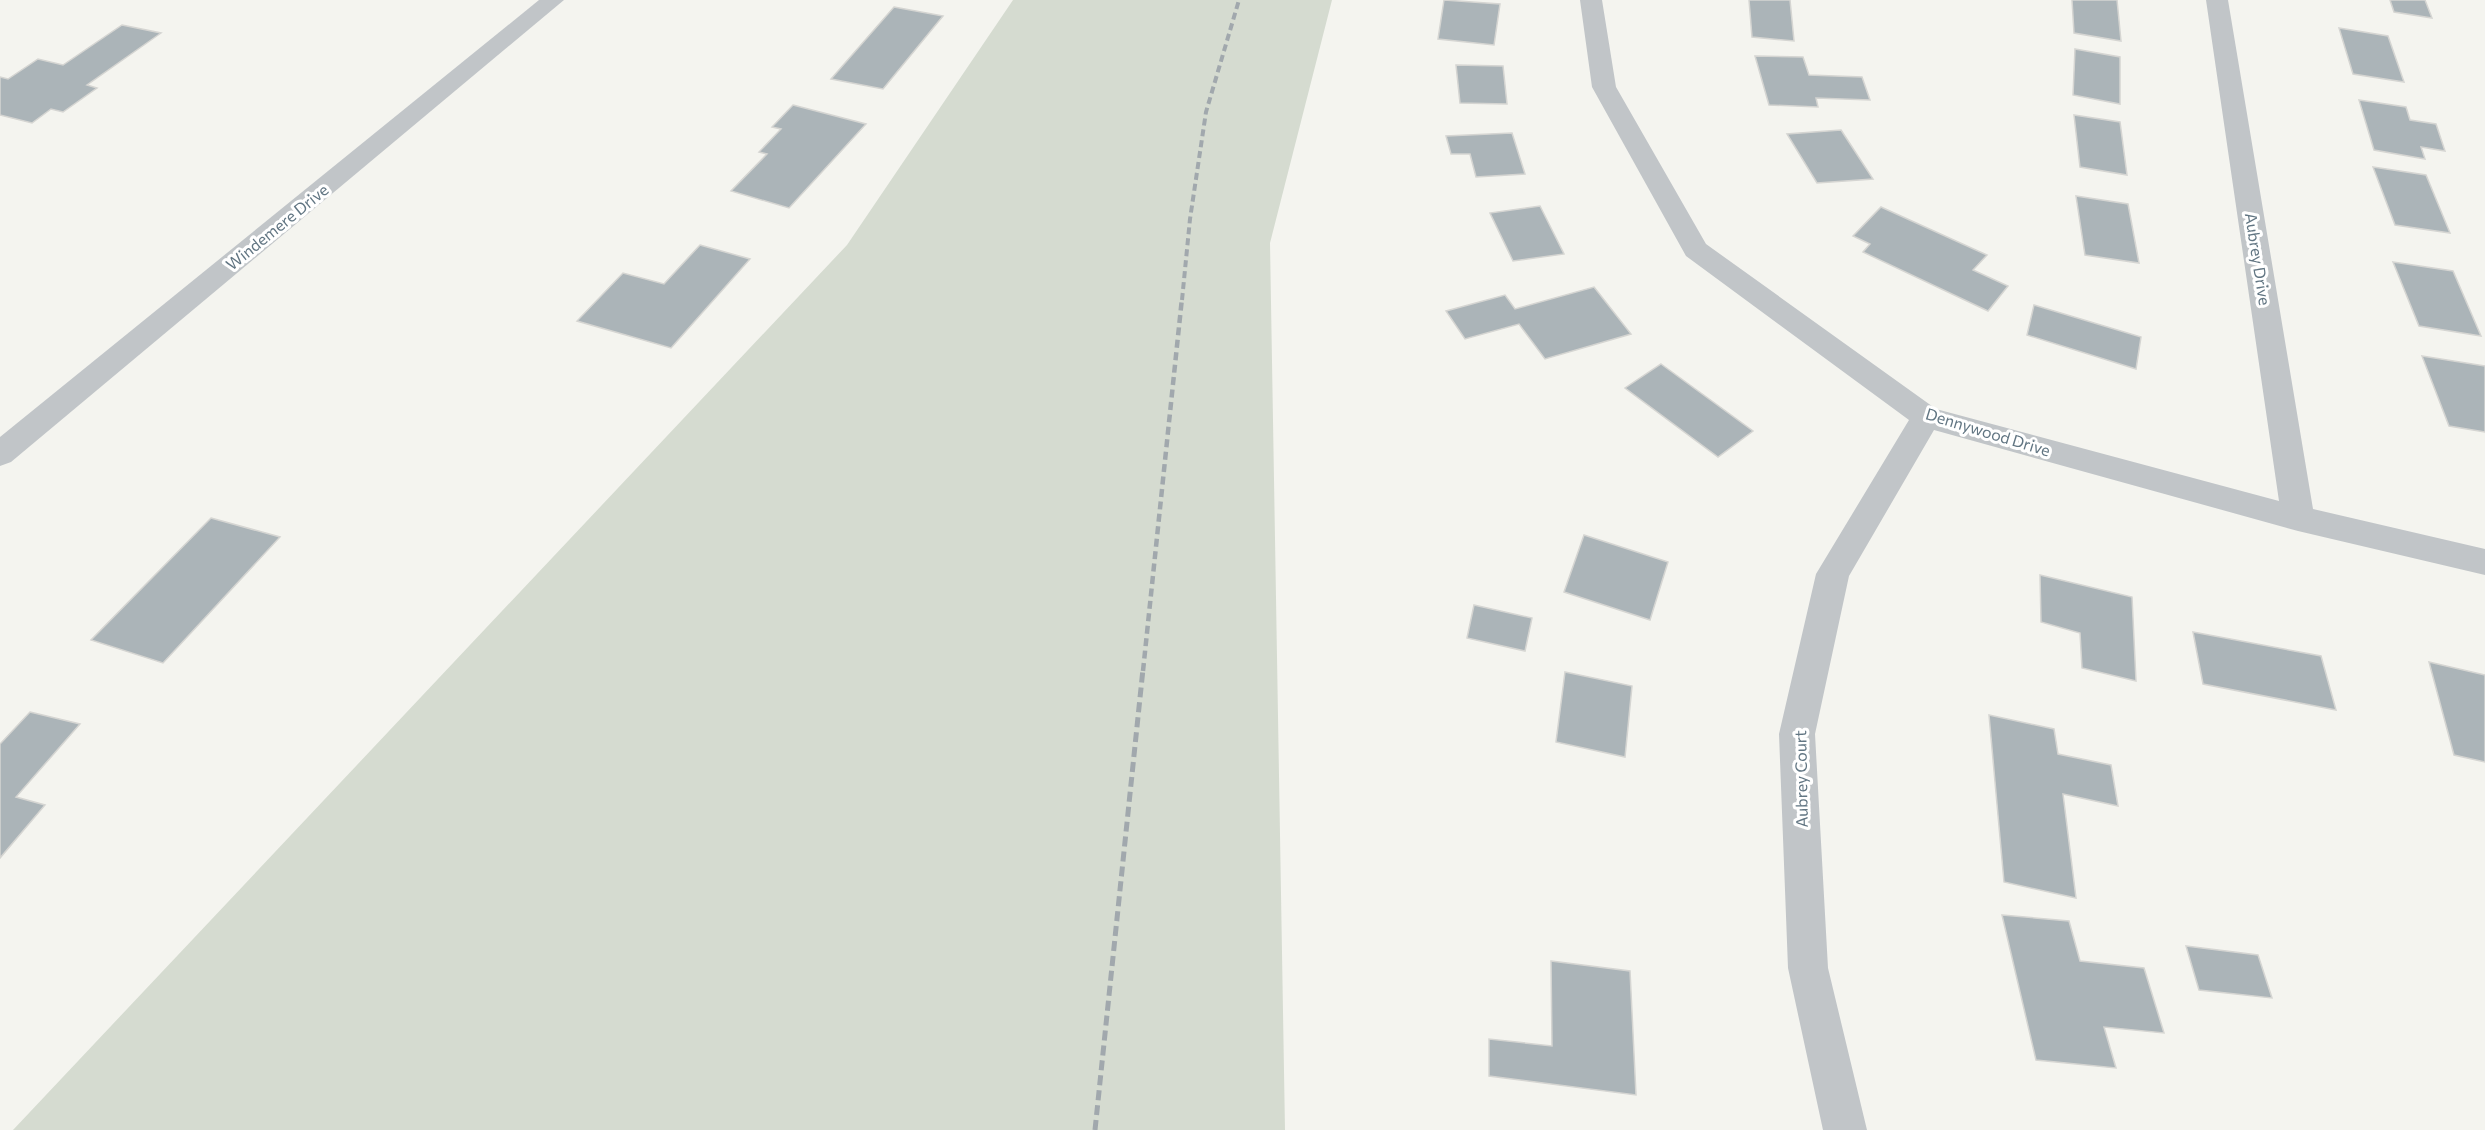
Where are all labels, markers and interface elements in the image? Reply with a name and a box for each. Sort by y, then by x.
street label: Windemere Drive [222,180,332,274]
street label: Aubrey Drive [2242,211,2275,307]
street label: Dennywood Drive [1924,404,2053,460]
street label: Aubrey Court [1790,730,1811,828]

